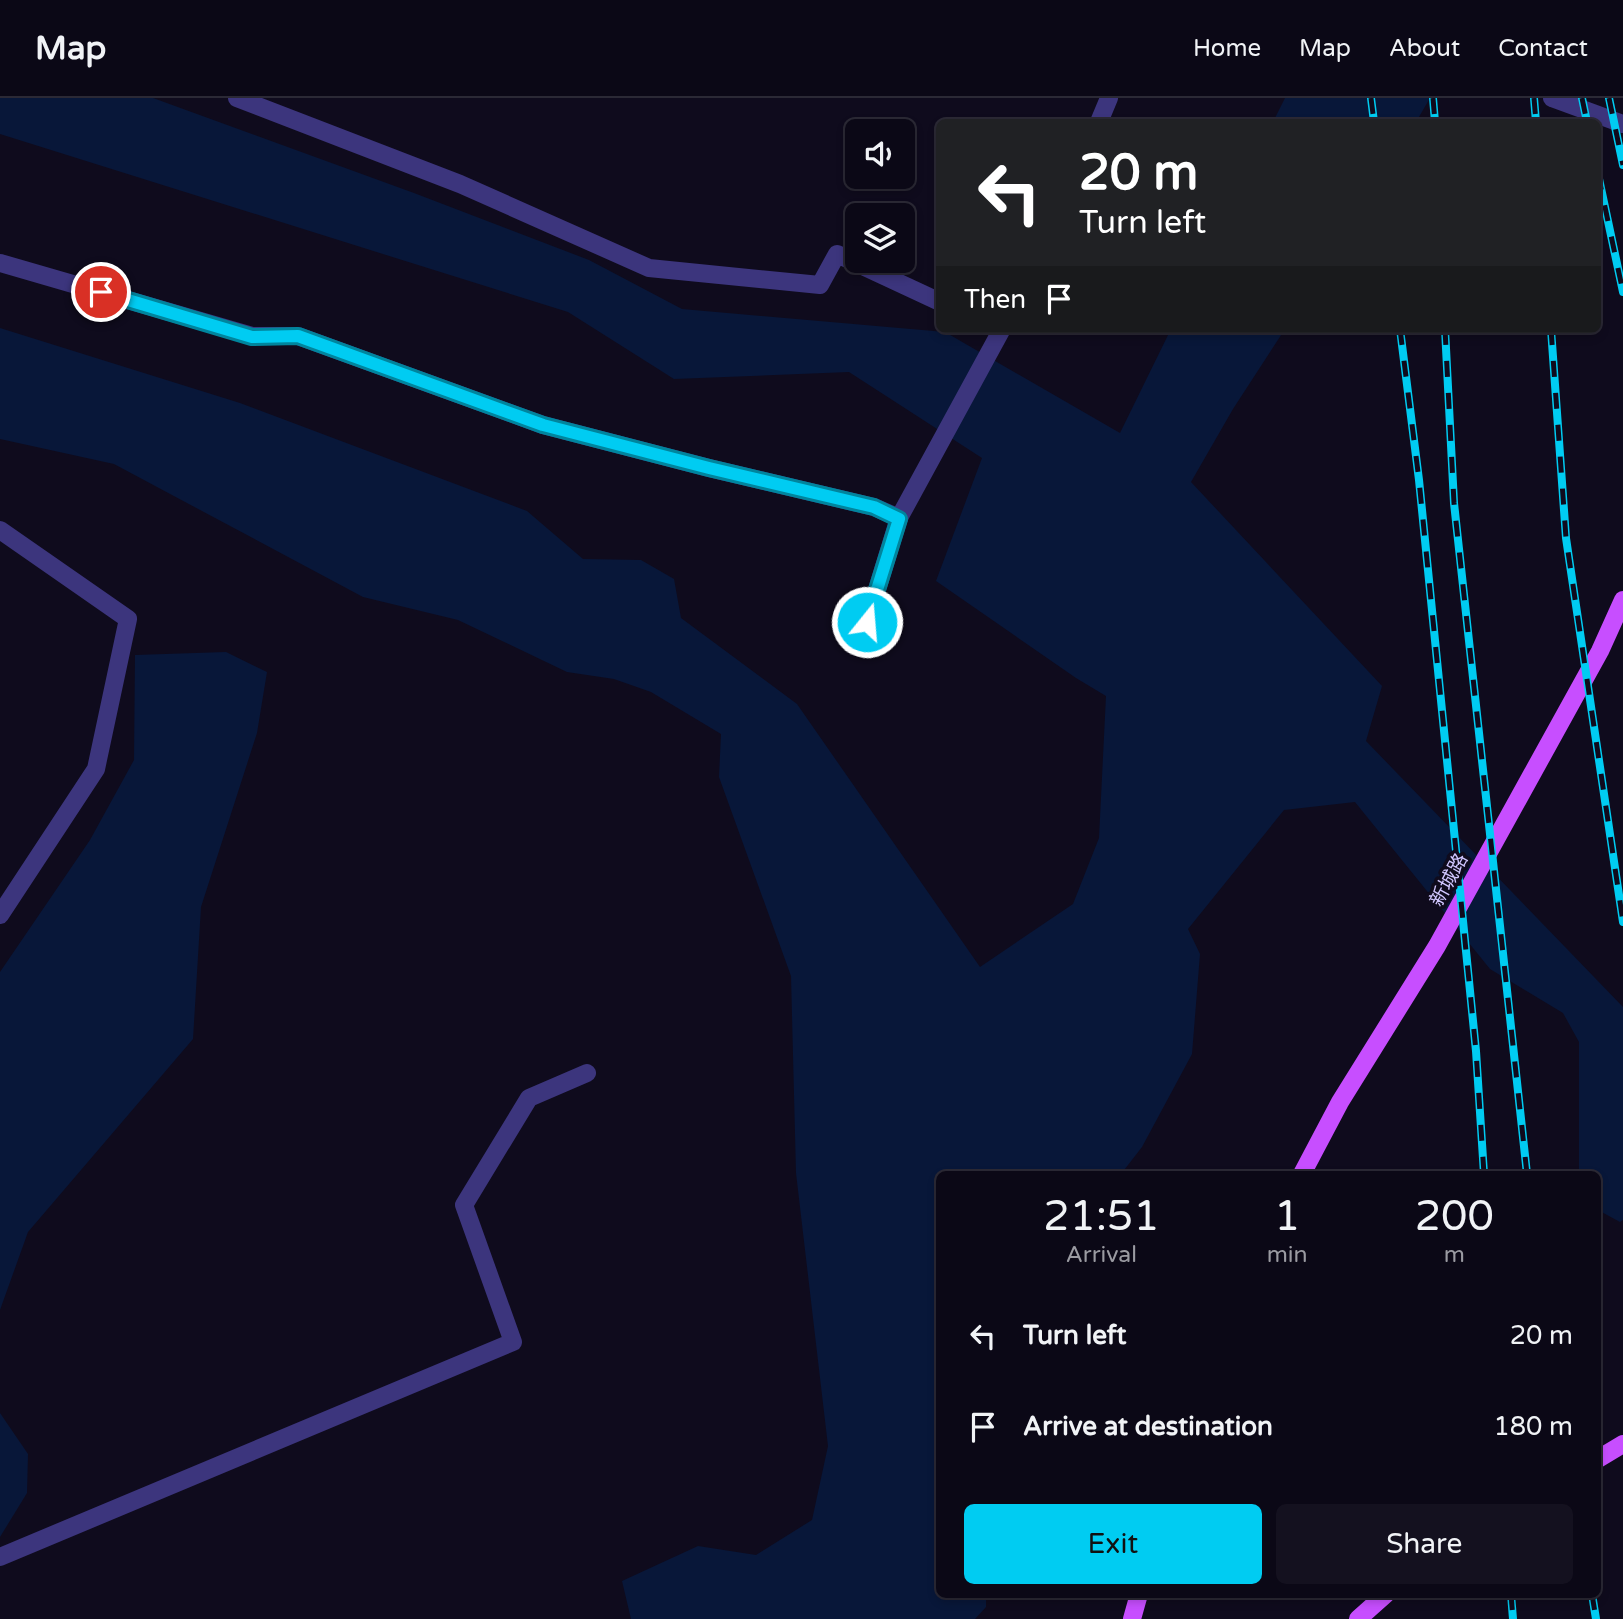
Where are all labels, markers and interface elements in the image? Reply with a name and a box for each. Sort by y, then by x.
text: Map [35,29,106,68]
text: Home [1193,34,1261,63]
text: Map [1299,34,1351,63]
text: About [1389,34,1460,63]
text: Contact [1498,34,1588,63]
map controls [845,119,915,273]
button: sound [845,119,915,189]
text: 20 m [1079,144,1198,203]
icon: left [964,147,1055,238]
button: layers [845,203,915,273]
text: Turn left [1079,204,1206,242]
pin [71,262,131,322]
icon: arrive [82,273,120,311]
icon: arrive [1040,280,1078,318]
text: Then [964,284,1026,315]
position arrow [830,585,904,659]
street label: 新城路 [1426,850,1472,910]
text: 21:51 [1043,1191,1160,1242]
text: 1 [1274,1191,1300,1242]
text: 200 [1415,1191,1494,1242]
text: Arrival [1066,1241,1137,1269]
text: min [1267,1241,1308,1269]
text: m [1444,1241,1465,1269]
icon: left [964,1317,1002,1355]
text: Turn left [1023,1320,1126,1351]
text: 20 m [1510,1320,1573,1351]
icon: arrive [964,1408,1002,1446]
text: Arrive at destination [1023,1411,1273,1442]
text: 180 m [1493,1411,1573,1442]
button: Exit [964,1504,1262,1584]
button: Share [1276,1504,1573,1584]

